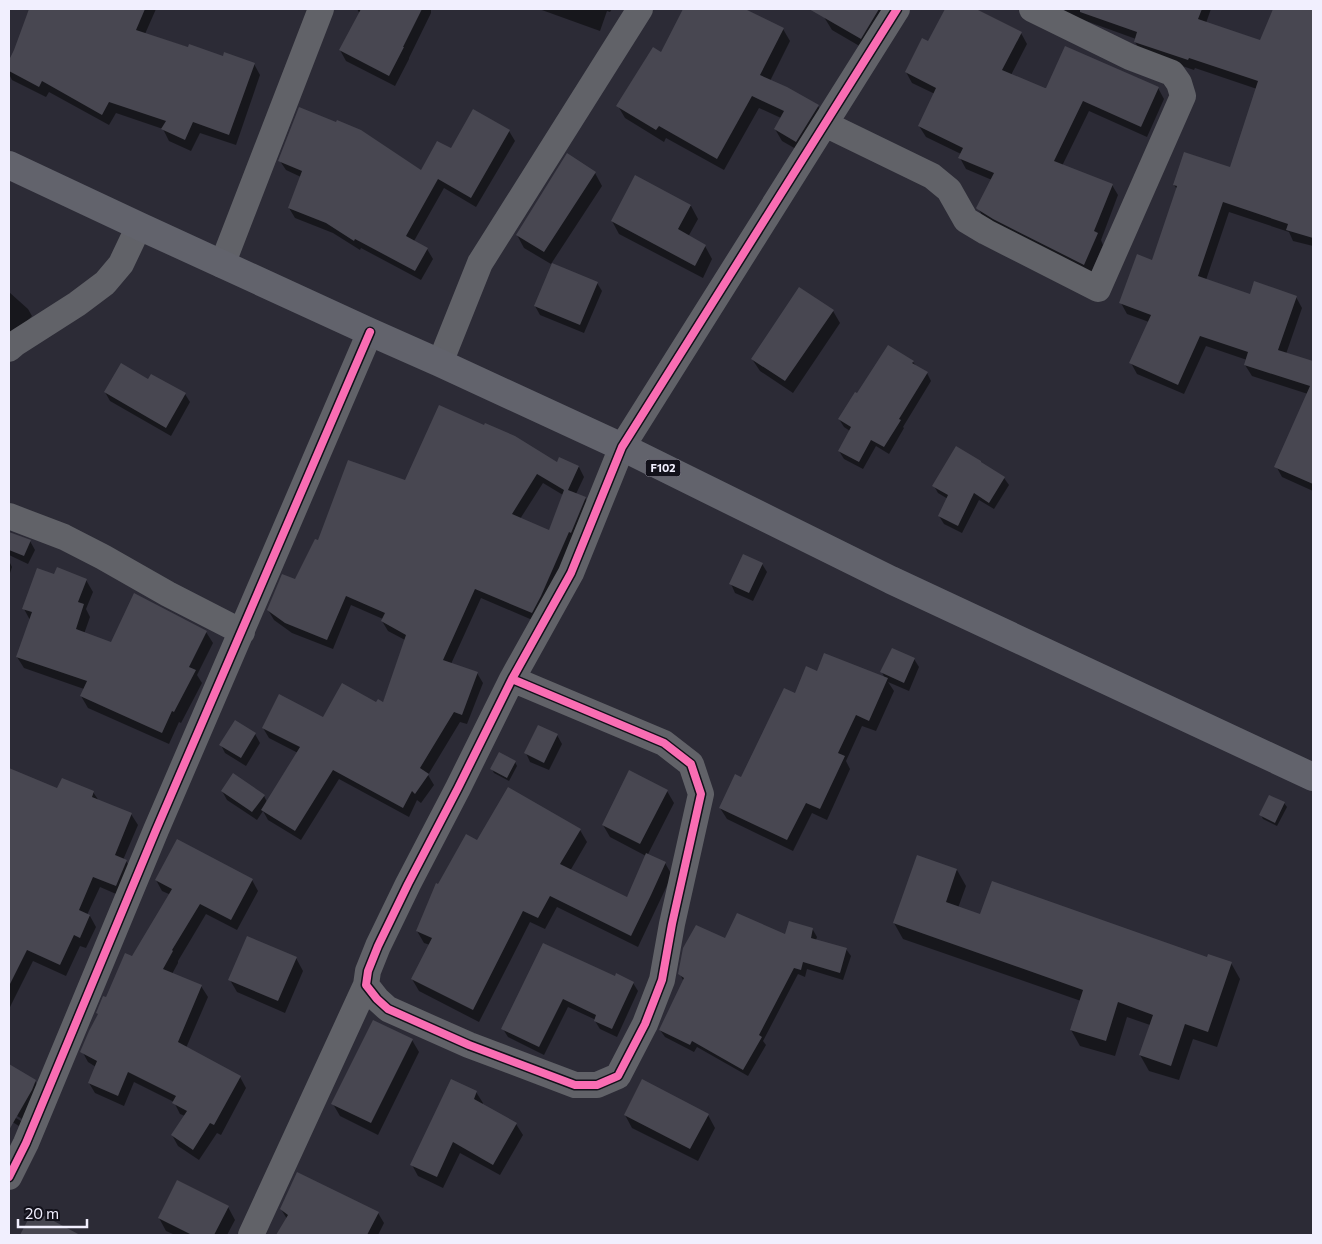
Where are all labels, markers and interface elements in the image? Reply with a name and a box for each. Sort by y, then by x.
road number: F102 [646,459,680,476]
scale bar [18,1196,86,1228]
text: 20 m [25,1204,59,1222]

